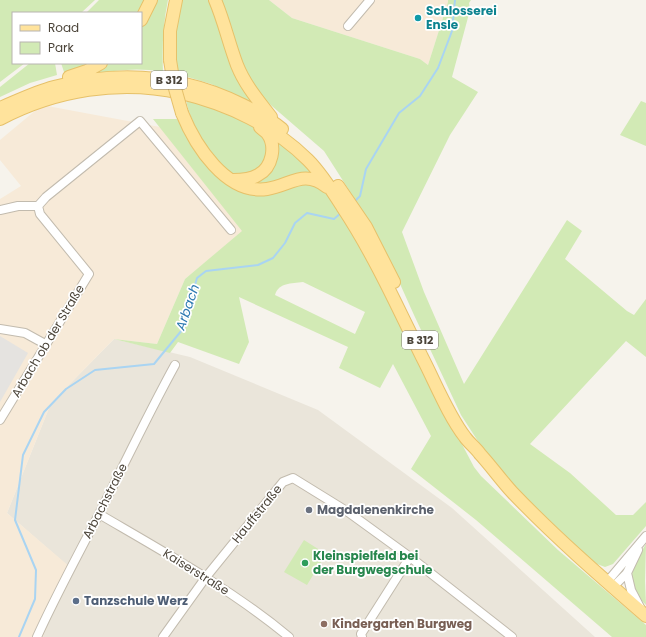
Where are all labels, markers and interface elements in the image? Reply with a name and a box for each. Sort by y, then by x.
place label: Schlosserei Ensle [426,2,497,33]
legend [12,12,142,64]
marker: Schlosserei Ensle [413,13,423,23]
text: Road [48,19,79,36]
text: Park [48,39,75,56]
road number: B 312 [151,71,187,89]
street label: Arbach ob der Straße [7,281,88,400]
water label: Arbach [170,282,204,334]
road number: B 312 [402,331,438,349]
street label: Arbachstraße [78,460,131,541]
street label: Hauffstraße [228,481,286,547]
place label: Magdalenenkirche [317,501,435,518]
marker: Magdalenenkirche [304,505,314,515]
street label: Kaiserstraße [160,544,233,599]
place label: Kleinspielfeld bei der Burgwegschule [313,547,433,578]
marker: Kleinspielfeld bei der Burgwegschule [300,558,310,568]
place label: Tanzschule Werz [84,592,188,609]
marker: Tanzschule Werz [71,596,81,606]
place label: Kindergarten Burgweg [332,615,472,632]
marker: Kindergarten Burgweg [319,619,329,629]

